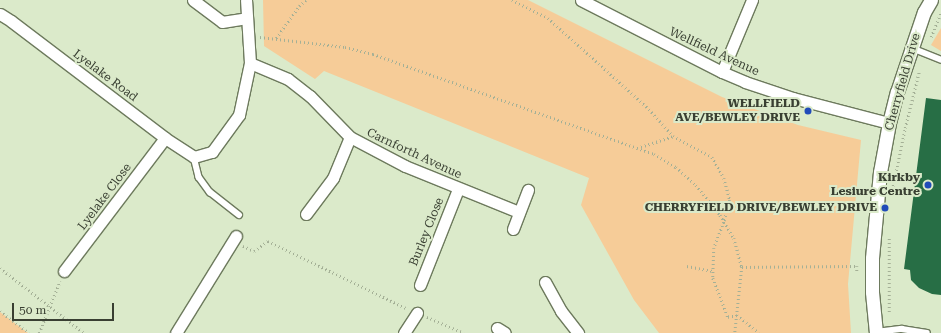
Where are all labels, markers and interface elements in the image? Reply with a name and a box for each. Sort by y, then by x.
street label: Wellfield Avenue [667,25,761,79]
street label: Cherryfield Drive [882,32,924,132]
street label: Lyelake Road [70,47,140,105]
place label: WELLFIELD AVE/BEWLEY DRIVE [675,97,800,125]
marker: WELLFIELD AVE/BEWLEY DRIVE [803,106,813,116]
street label: Carnforth Avenue [364,126,464,182]
street label: Lyelake Close [75,161,135,233]
place label: Kirkby Lesiure Centre [831,171,920,199]
marker: Kirkby Lesiure Centre [923,180,933,190]
street label: Burley Close [407,196,447,268]
place label: CHERRYFIELD DRIVE/BEWLEY DRIVE [645,201,877,215]
marker: CHERRYFIELD DRIVE/BEWLEY DRIVE [880,203,890,213]
scale bar [14,295,116,321]
text: 50 m [19,303,46,317]

